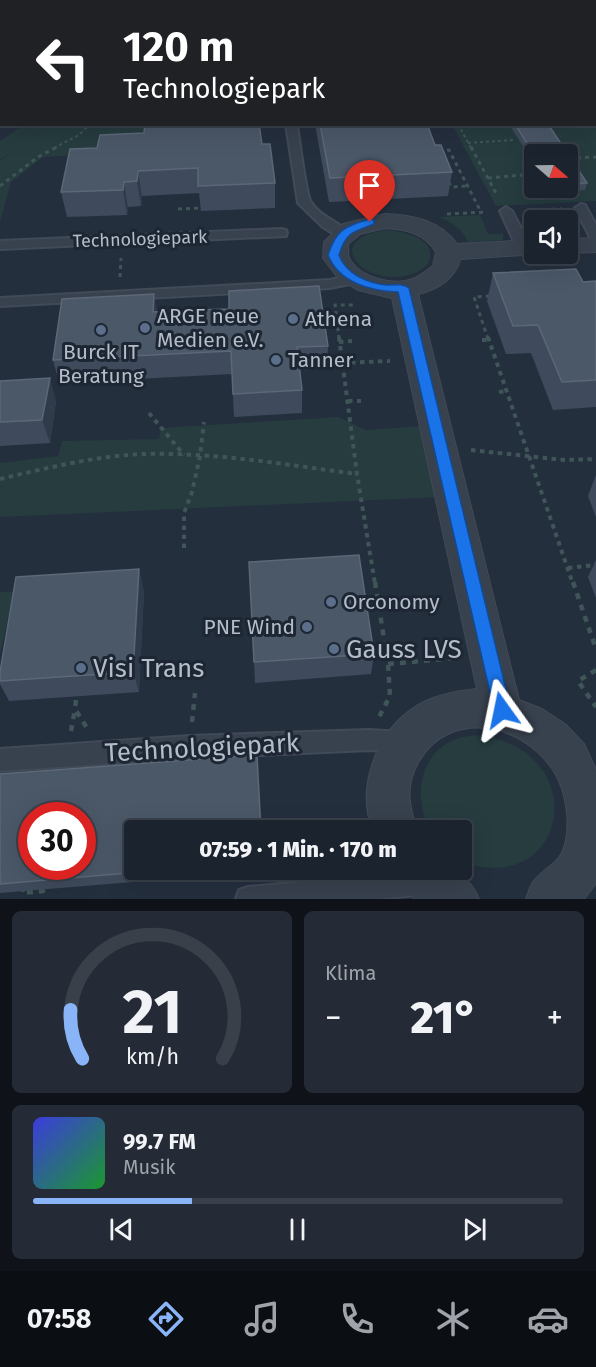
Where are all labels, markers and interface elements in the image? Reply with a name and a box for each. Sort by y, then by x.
text: 120 m [123,22,234,72]
icon: left [24,24,102,102]
text: Technologiepark [123,73,325,105]
north arrow [524,144,578,198]
map controls [524,144,578,264]
pin [344,160,395,222]
icon: arrive [353,169,386,202]
button: sound [524,210,578,264]
street label: Technologiepark [72,226,208,252]
place label: ARGE neue Medien e.V. [157,303,263,353]
place label: Athena [305,306,372,332]
marker: Athena [286,312,300,326]
marker: ARGE neue Medien e.V. [138,321,152,335]
marker: Burck IT Beratung [94,323,108,337]
place label: Burck IT Beratung [58,339,144,389]
place label: Tanner [288,347,353,373]
marker: Tanner [269,353,283,367]
place label: Orconomy [343,589,440,615]
marker: Orconomy [324,595,338,609]
place label: PNE Wind [204,614,295,640]
marker: PNE Wind [300,620,314,634]
place label: Gauss LVS [346,634,462,665]
marker: Gauss LVS [327,642,341,656]
place label: Visi Trans [93,653,204,684]
marker: Visi Trans [74,661,88,675]
position arrow [470,678,534,742]
street label: Technologiepark [104,727,301,769]
speed limit sign: 30 [18,802,96,880]
text: 07:59 · 1 Min. · 170 m [199,836,397,863]
text: Klima [325,961,376,985]
text: 21 [122,975,182,1050]
text: 21° [410,991,478,1045]
text: − [325,998,342,1038]
text: + [547,998,563,1038]
text: km/h [125,1044,179,1070]
text: 99.7 FM [123,1128,196,1155]
text: Musik [123,1155,175,1179]
icon: previous [105,1213,138,1246]
icon: pause [281,1213,314,1246]
icon: next [458,1213,491,1246]
icon: directions [145,1298,187,1340]
icon: music [241,1298,283,1340]
icon: phone [336,1298,378,1340]
icon: climate [432,1298,474,1340]
icon: car [527,1298,569,1340]
text: 07:58 [27,1303,92,1335]

